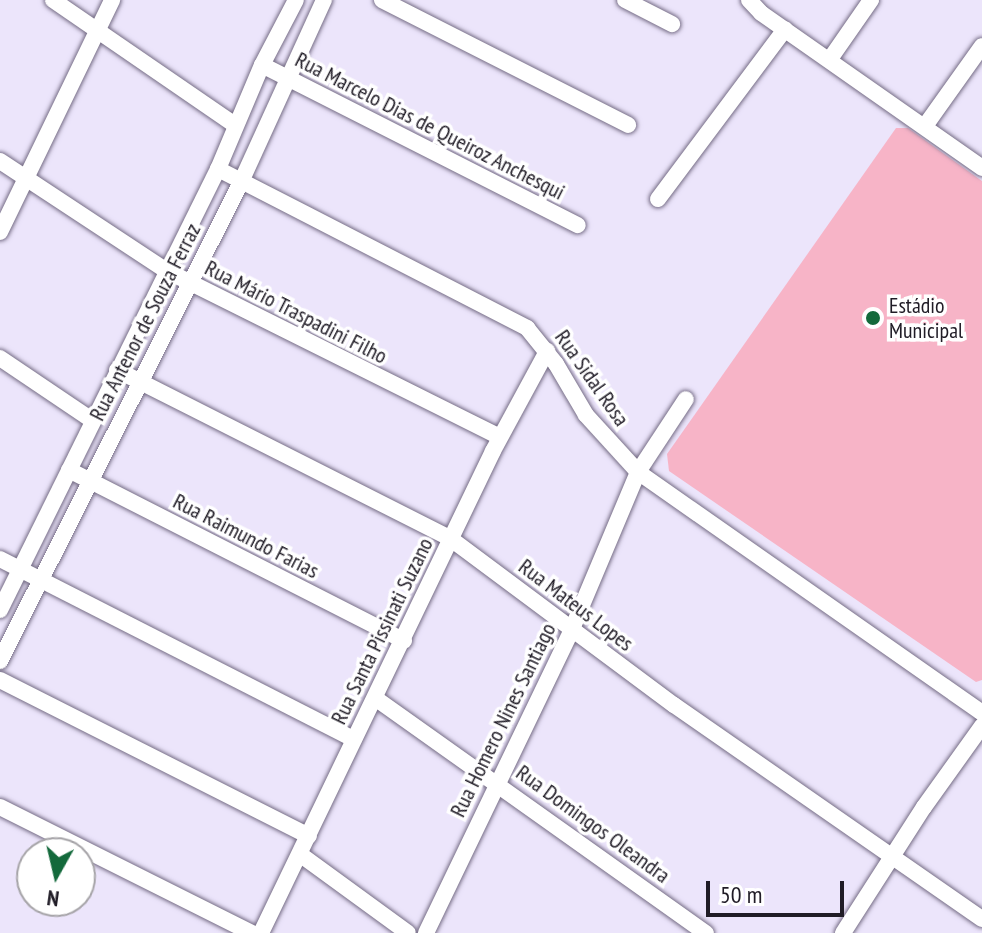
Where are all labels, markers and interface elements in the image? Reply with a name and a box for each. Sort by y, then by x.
street label: Rua Marcelo Dias de Queiroz Anchesqui [290,46,570,206]
street label: Rua Antenor de Souza Ferraz [84,219,206,425]
street label: Rua Mário Traspadini Filho [200,254,392,370]
place label: Estádio Municipal [889,292,963,344]
marker: Estádio Municipal [864,309,882,327]
street label: Rua Sidal Rosa [549,325,635,431]
street label: Rua Raimundo Farias [169,488,323,584]
street label: Rua Santa Pissinati Suzano [325,533,439,729]
street label: Rua Mateus Lopes [513,553,639,657]
street label: Rua Homero Nines Santiago [445,619,561,821]
street label: Rua Domingos Oleandra [511,759,675,889]
north arrow [16,837,96,917]
scale bar [710,865,848,915]
text: 50 m [720,879,762,910]
text: N [45,884,61,913]

